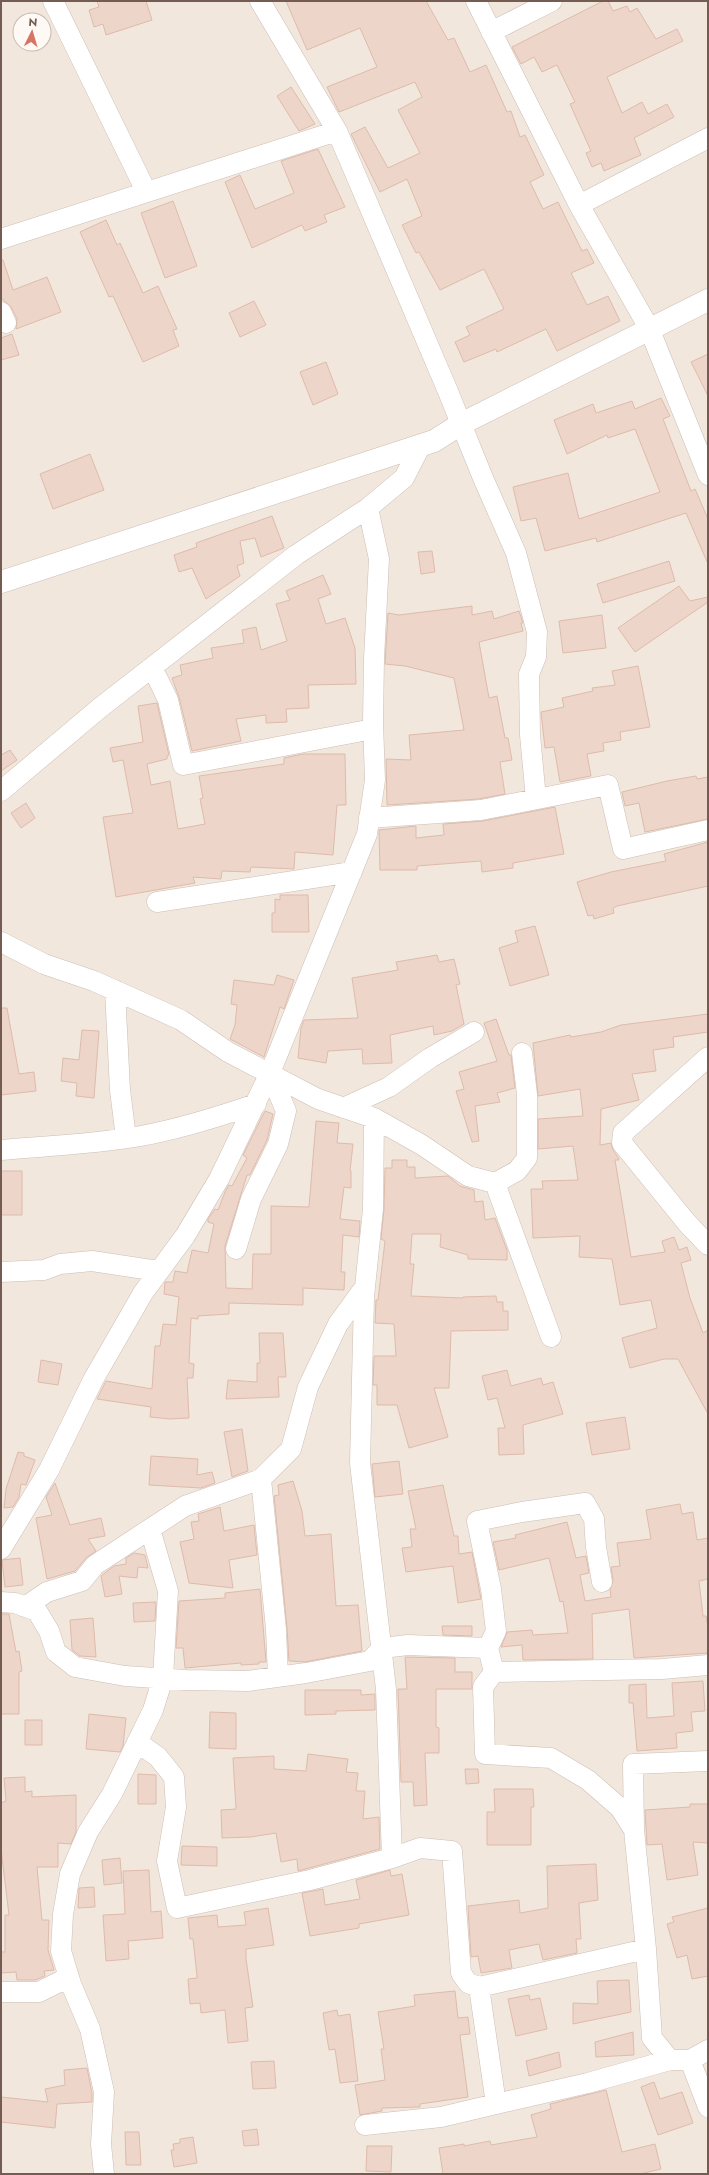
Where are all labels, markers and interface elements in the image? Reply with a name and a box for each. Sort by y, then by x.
north arrow [12,12,52,52]
text: N [28,14,38,30]

